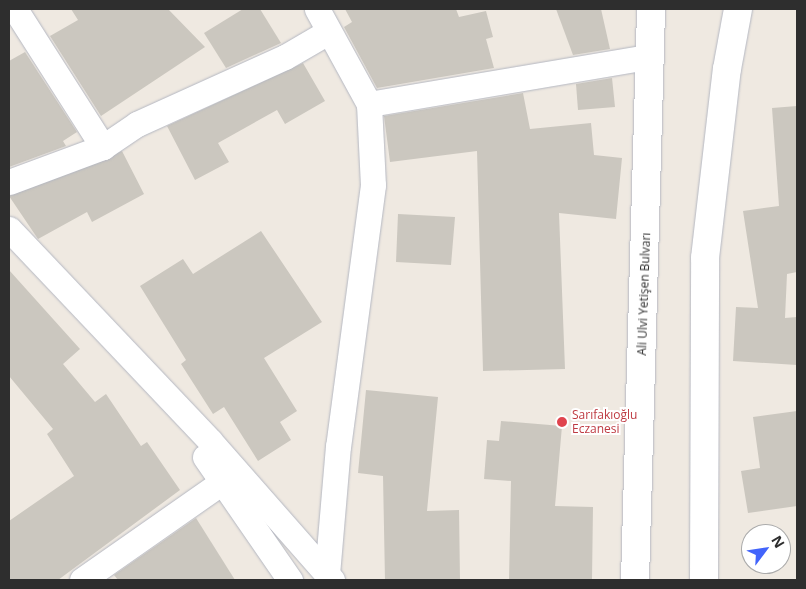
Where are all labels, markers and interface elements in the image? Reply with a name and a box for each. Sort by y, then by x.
street label: Ali Ulvi Yetişen Bulvarı [635,232,653,356]
place label: Sarıfakıoğlu Eczanesi [572,408,637,436]
marker: Sarıfakıoğlu Eczanesi [556,416,568,428]
north arrow [741,524,791,574]
text: N [767,532,790,551]

